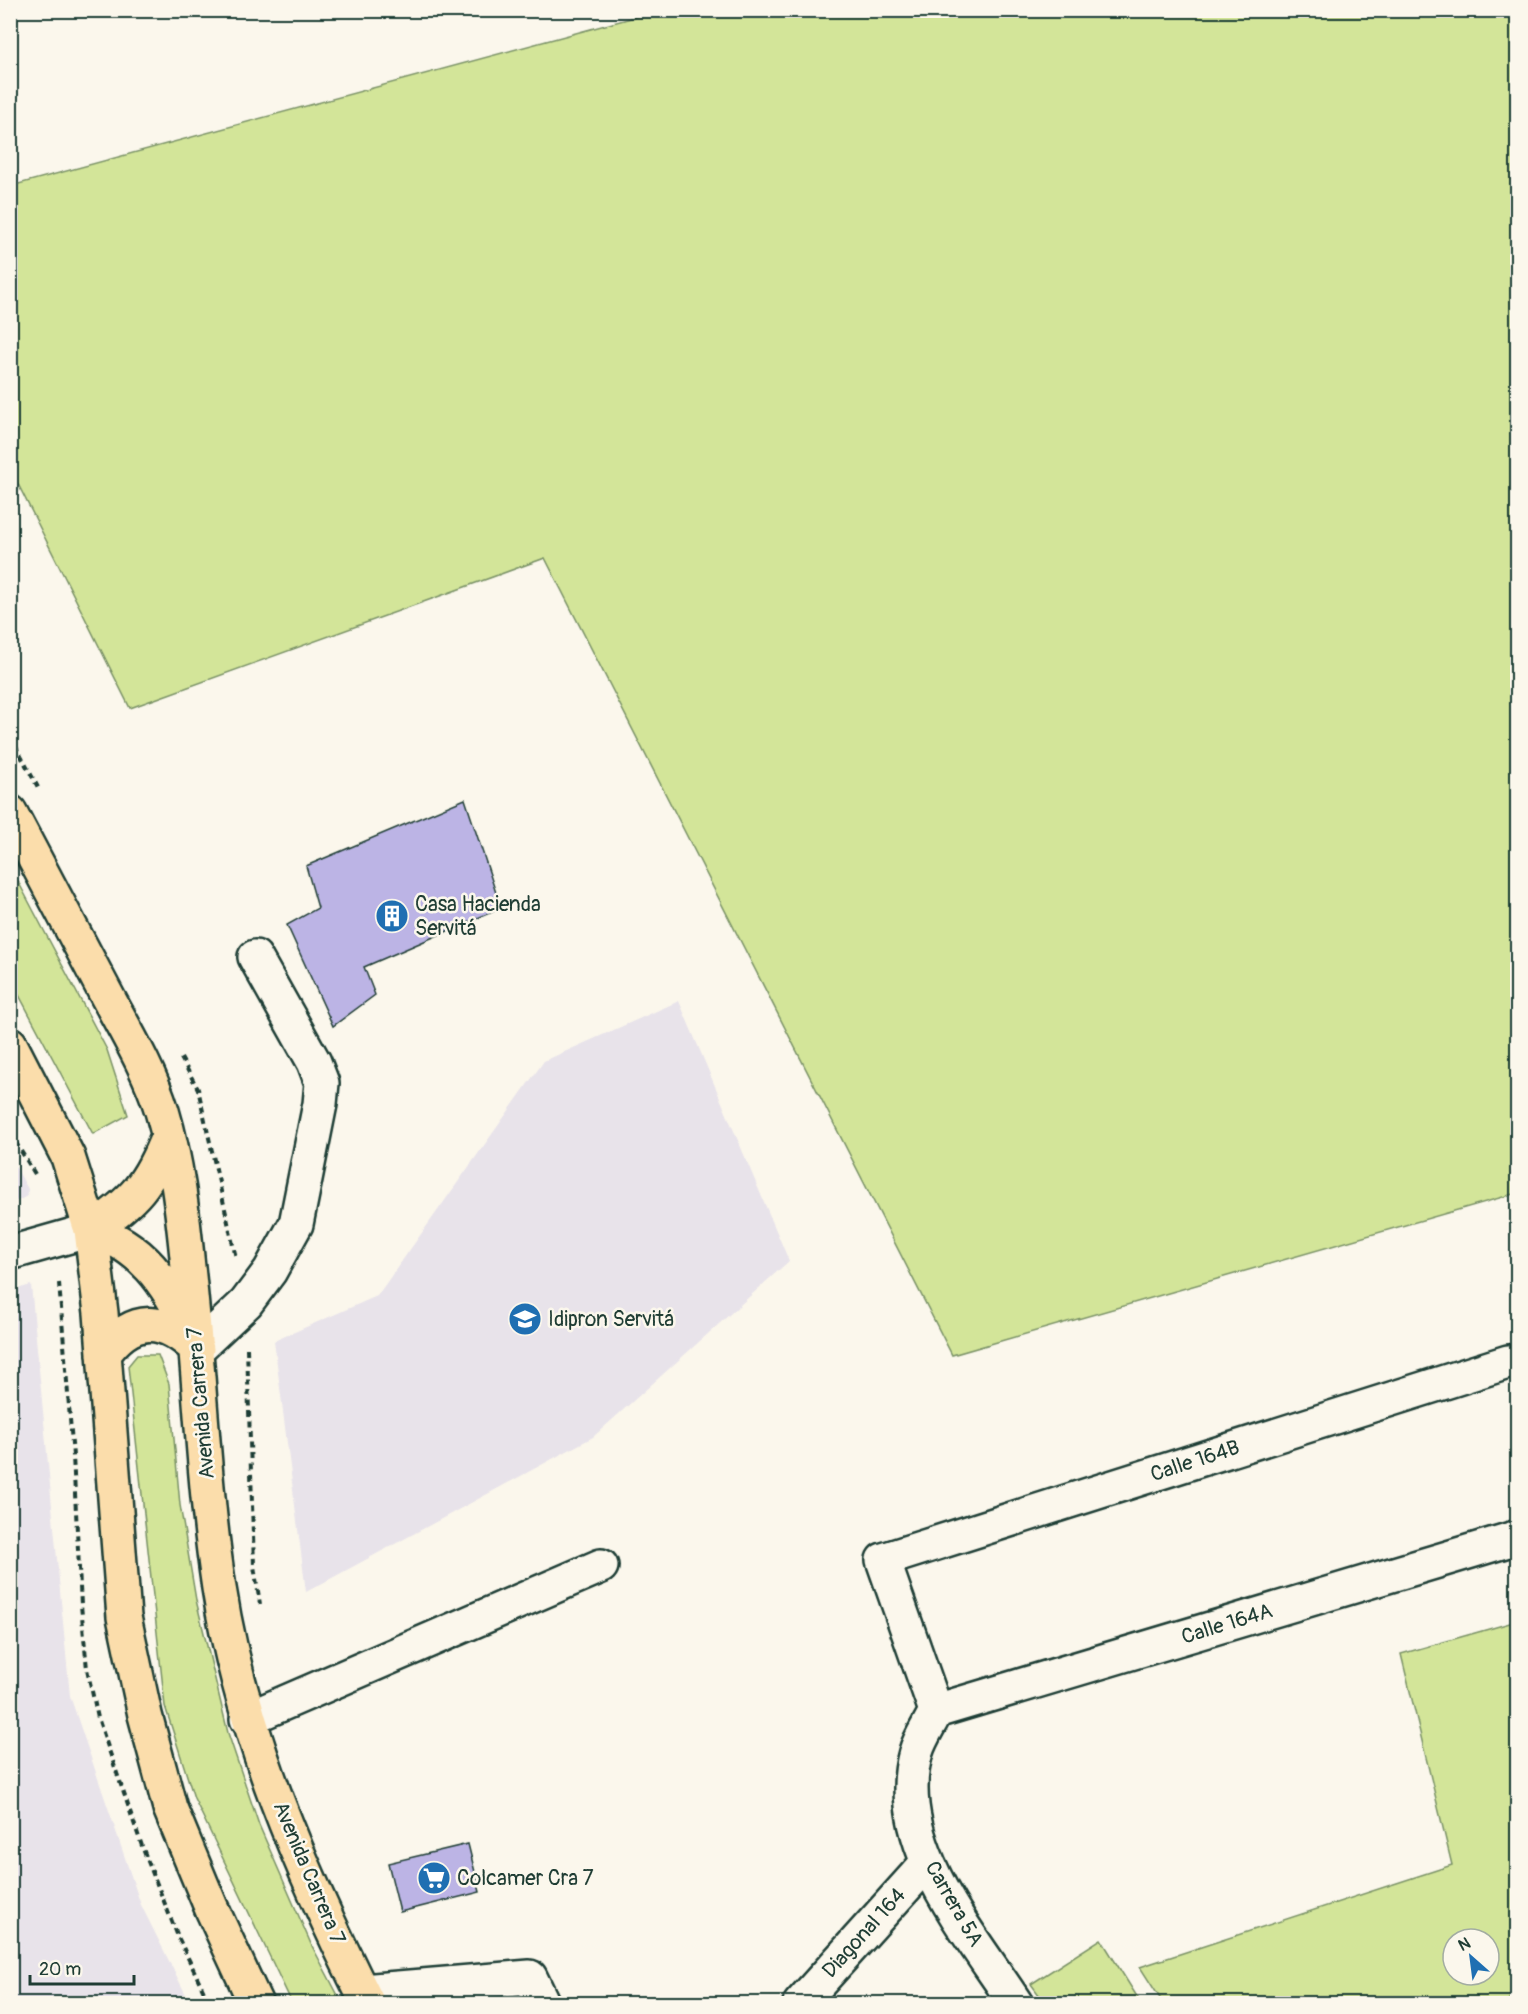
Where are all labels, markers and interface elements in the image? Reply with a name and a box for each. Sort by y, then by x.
place label: Casa Hacienda Servitá [415,891,541,942]
building icon: Casa Hacienda Servitá [374,898,410,934]
school or university icon: Idipron Servitá [507,1301,543,1337]
place label: Idipron Servitá [548,1306,674,1333]
street label: Avenida Carrera 7 [181,1326,221,1480]
street label: Calle 164B [1147,1434,1243,1488]
street label: Calle 164A [1178,1597,1276,1651]
street label: Avenida Carrera 7 [267,1798,351,1948]
street label: Carrera 5A [919,1856,989,1952]
supermarket icon: Colcamer Cra 7 [416,1860,452,1896]
place label: Colcamer Cra 7 [457,1865,594,1892]
street label: Diagonal 164 [816,1882,912,1984]
north arrow [1441,1927,1501,1987]
text: N [1455,1933,1474,1956]
scale bar [30,1948,134,1986]
text: 20 m [39,1958,81,1981]

